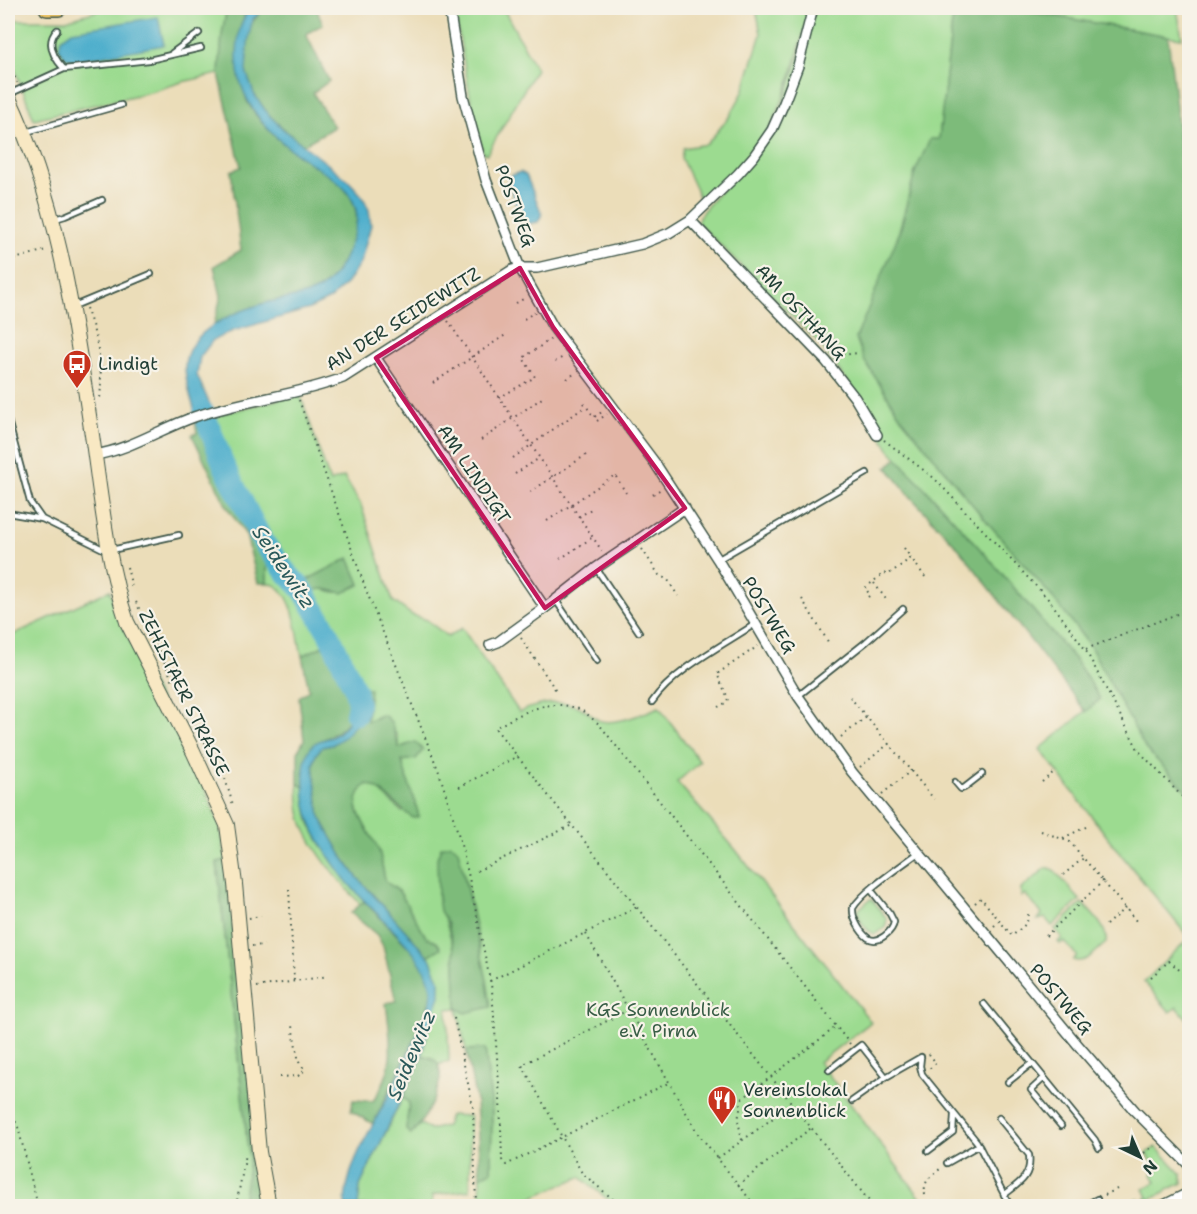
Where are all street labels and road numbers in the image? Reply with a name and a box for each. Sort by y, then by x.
street label: POSTWEG [489,162,541,251]
street label: AM OSTHANG [750,259,852,365]
street label: AN DER SEIDEWITZ [321,262,485,376]
street label: AM LINDIGT [432,420,516,528]
street label: POSTWEG [737,572,802,658]
street label: ZEHISTAER STRASSE [133,606,235,780]
street label: POSTWEG [1024,958,1098,1040]

